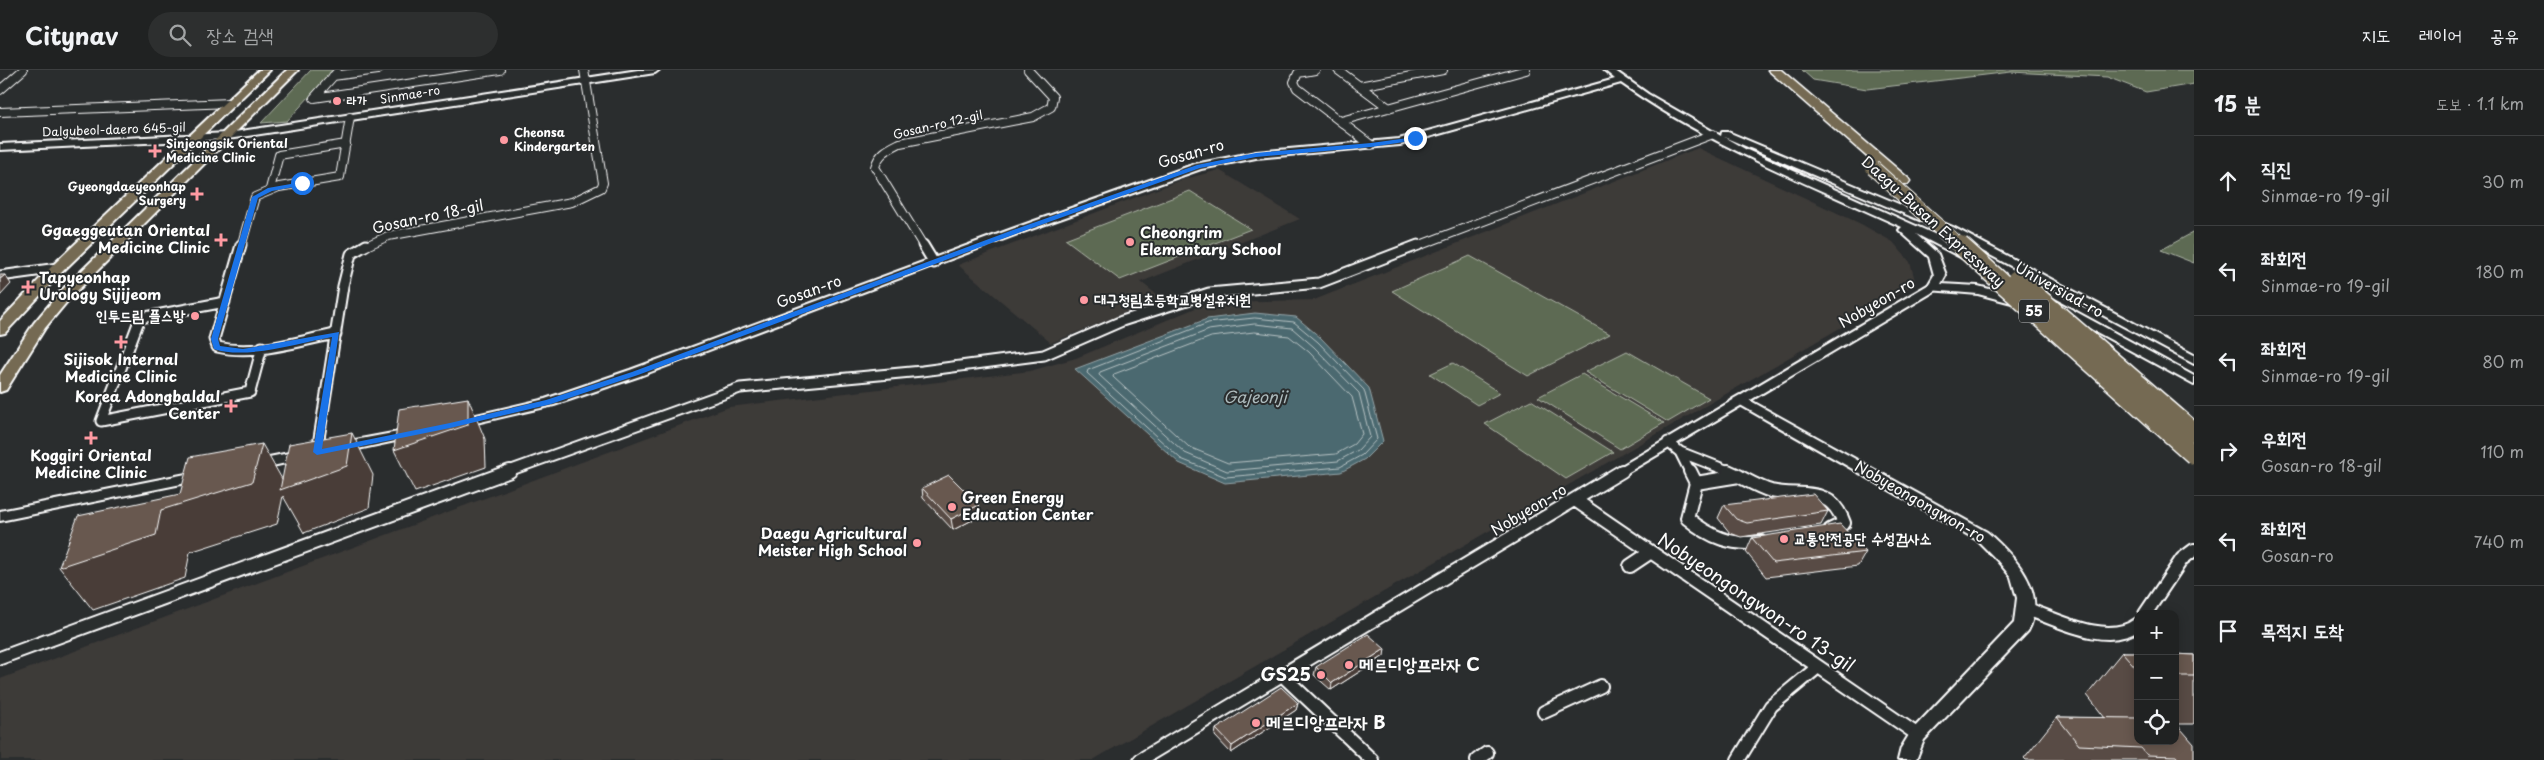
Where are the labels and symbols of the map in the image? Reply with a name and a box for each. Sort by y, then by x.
street label: Sinmae-ro [379,80,441,108]
place label: 라가 [346,91,367,109]
marker: 라가 [331,95,343,107]
street label: Gosan-ro 12-gil [891,105,984,143]
street label: Dalgubeol-daero 645-gil [42,117,186,141]
place label: Cheonsa Kindergarten [514,123,595,155]
route end [1404,127,1427,150]
street label: Gosan-ro [1155,132,1226,173]
place label: Sinjeongsik Oriental Medicine Clinic [166,134,288,166]
marker: Cheonsa Kindergarten [498,134,510,146]
marker: Sinjeongsik Oriental Medicine Clinic [148,144,162,158]
street label: Daegu-Busan Expressway [1857,150,2011,292]
route start [291,172,314,195]
place label: Gyeongdaeyeonhap Surgery [68,177,186,209]
marker: Gyeongdaeyeonhap Surgery [190,187,204,201]
street label: Gosan-ro 18-gil [370,193,486,239]
place label: Ggaeggeutan Oriental Medicine Clinic [41,218,210,258]
place label: Cheongrim Elementary School [1140,220,1281,260]
marker: Ggaeggeutan Oriental Medicine Clinic [214,233,228,247]
marker: Cheongrim Elementary School [1124,236,1136,248]
street label: Universiad-ro [2011,255,2108,323]
place label: Tapyeonhap Urology Sijijeom [39,265,161,305]
street label: Gosan-ro [773,268,844,313]
street label: Nobyeon-ro [1834,271,1919,333]
marker: Tapyeonhap Urology Sijijeom [21,280,35,294]
place label: 대구청림초등학교병설유치원 [1094,287,1251,310]
marker: 대구청림초등학교병설유치원 [1078,294,1090,306]
road number: 55 [2019,300,2049,322]
place label: 인투드림 플스방 [96,303,186,326]
marker: 인투드림 플스방 [189,310,201,322]
marker: Sijisok Internal Medicine Clinic [114,335,128,349]
place label: Sijisok Internal Medicine Clinic [64,347,178,387]
place label: Korea Adongbaldal Center [75,384,220,424]
water label: Gajeonji [1223,384,1289,408]
marker: Korea Adongbaldal Center [224,399,238,413]
marker: Koggiri Oriental Medicine Clinic [84,431,98,445]
place label: Koggiri Oriental Medicine Clinic [30,443,152,483]
street label: Nobyeongongwon-ro [1851,454,1991,548]
street label: Nobyeon-ro [1486,477,1571,540]
place label: Green Energy Education Center [962,485,1094,525]
marker: Green Energy Education Center [946,501,958,513]
place label: Daegu Agricultural Meister High School [758,521,907,561]
street label: Nobyeongongwon-ro 13-gil [1653,526,1861,678]
place label: 교통안전공단 수성검사소 [1794,526,1932,549]
marker: 교통안전공단 수성검사소 [1778,533,1790,545]
marker: Daegu Agricultural Meister High School [911,537,923,549]
place label: 메르디앙프라자 C [1359,650,1480,677]
marker: 메르디앙프라자 C [1343,659,1355,671]
place label: GS25 [1260,660,1311,687]
marker: GS25 [1315,669,1327,681]
place label: 메르디앙프라자 B [1266,708,1386,735]
marker: 메르디앙프라자 B [1250,717,1262,729]

